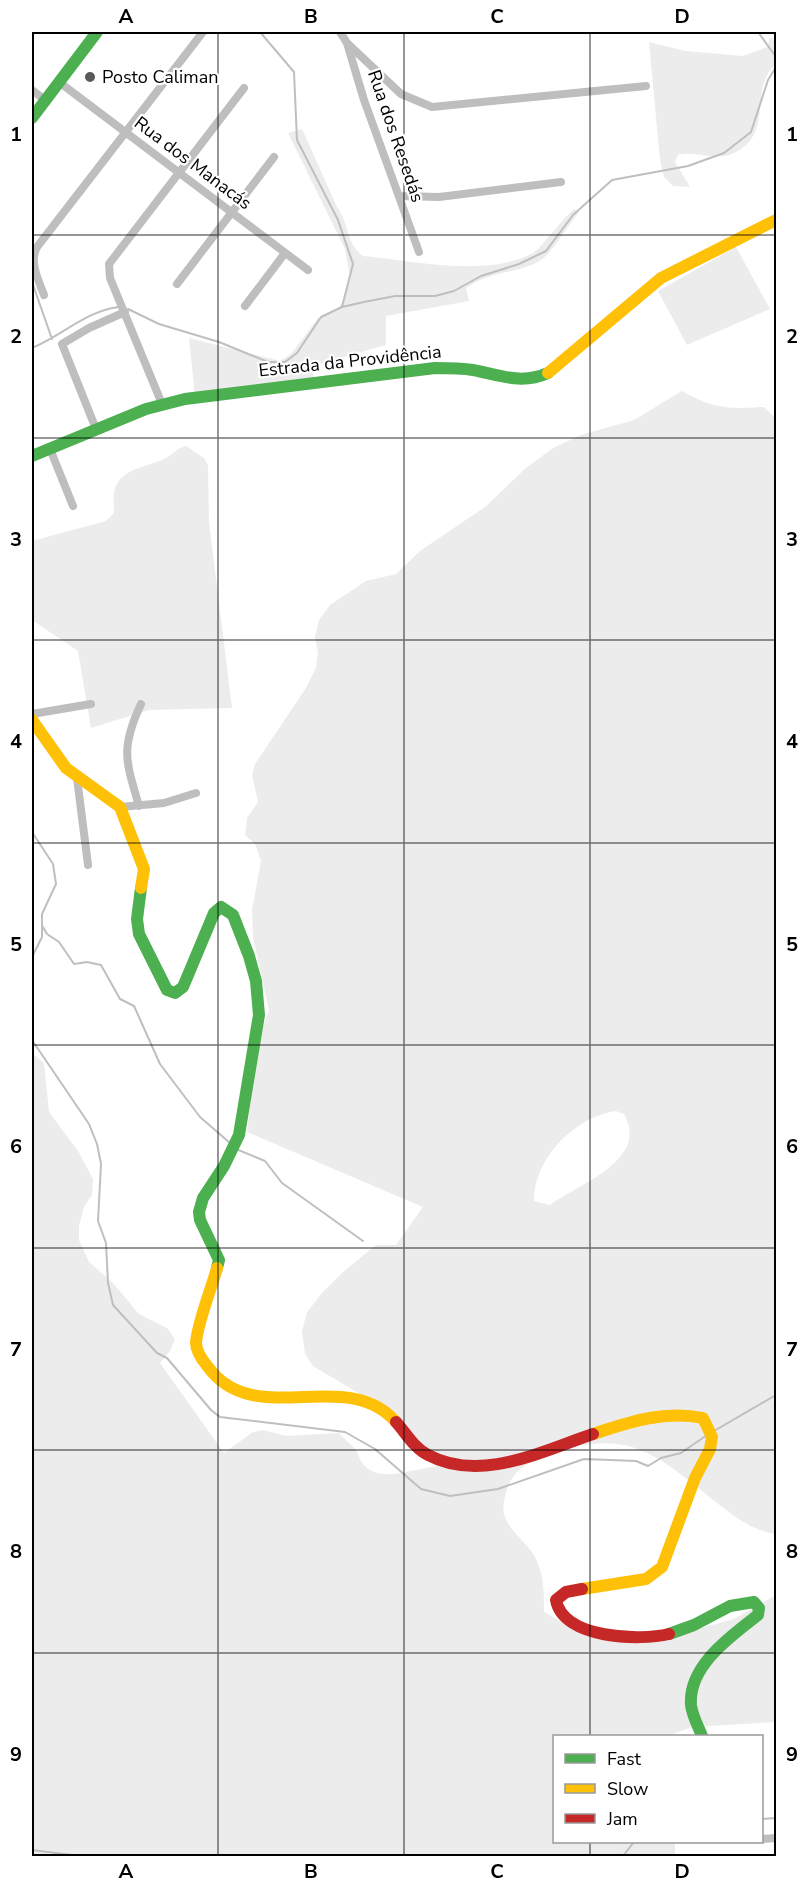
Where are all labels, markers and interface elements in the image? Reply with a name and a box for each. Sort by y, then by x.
text: A [119,3,134,30]
text: B [304,3,318,30]
text: C [490,3,504,30]
text: D [674,3,690,30]
place label: Posto Caliman [102,65,218,89]
street label: Rua dos Resedás [362,67,430,205]
marker: Posto Caliman [83,70,97,84]
street label: Rua dos Manacás [129,111,257,215]
text: 1 [10,121,22,148]
text: 1 [786,121,798,148]
text: 2 [10,323,22,350]
text: 2 [786,323,798,350]
street label: Estrada da Providência [257,339,443,383]
text: 3 [10,526,22,553]
text: 3 [786,526,798,553]
text: 4 [10,728,22,755]
text: 4 [786,728,798,755]
text: 5 [10,931,22,958]
text: 5 [786,931,798,958]
text: 6 [10,1133,22,1160]
text: 6 [786,1133,798,1160]
text: 7 [10,1336,22,1363]
text: 7 [786,1336,798,1363]
text: 8 [10,1538,22,1565]
text: 8 [786,1538,798,1565]
legend [553,1735,763,1843]
text: 9 [10,1741,22,1768]
text: 9 [786,1741,798,1768]
text: Fast [607,1747,642,1771]
text: Slow [607,1777,648,1801]
text: Jam [606,1807,638,1831]
text: A [119,1858,134,1885]
text: B [304,1858,318,1885]
text: C [490,1858,504,1885]
text: D [674,1858,690,1885]

